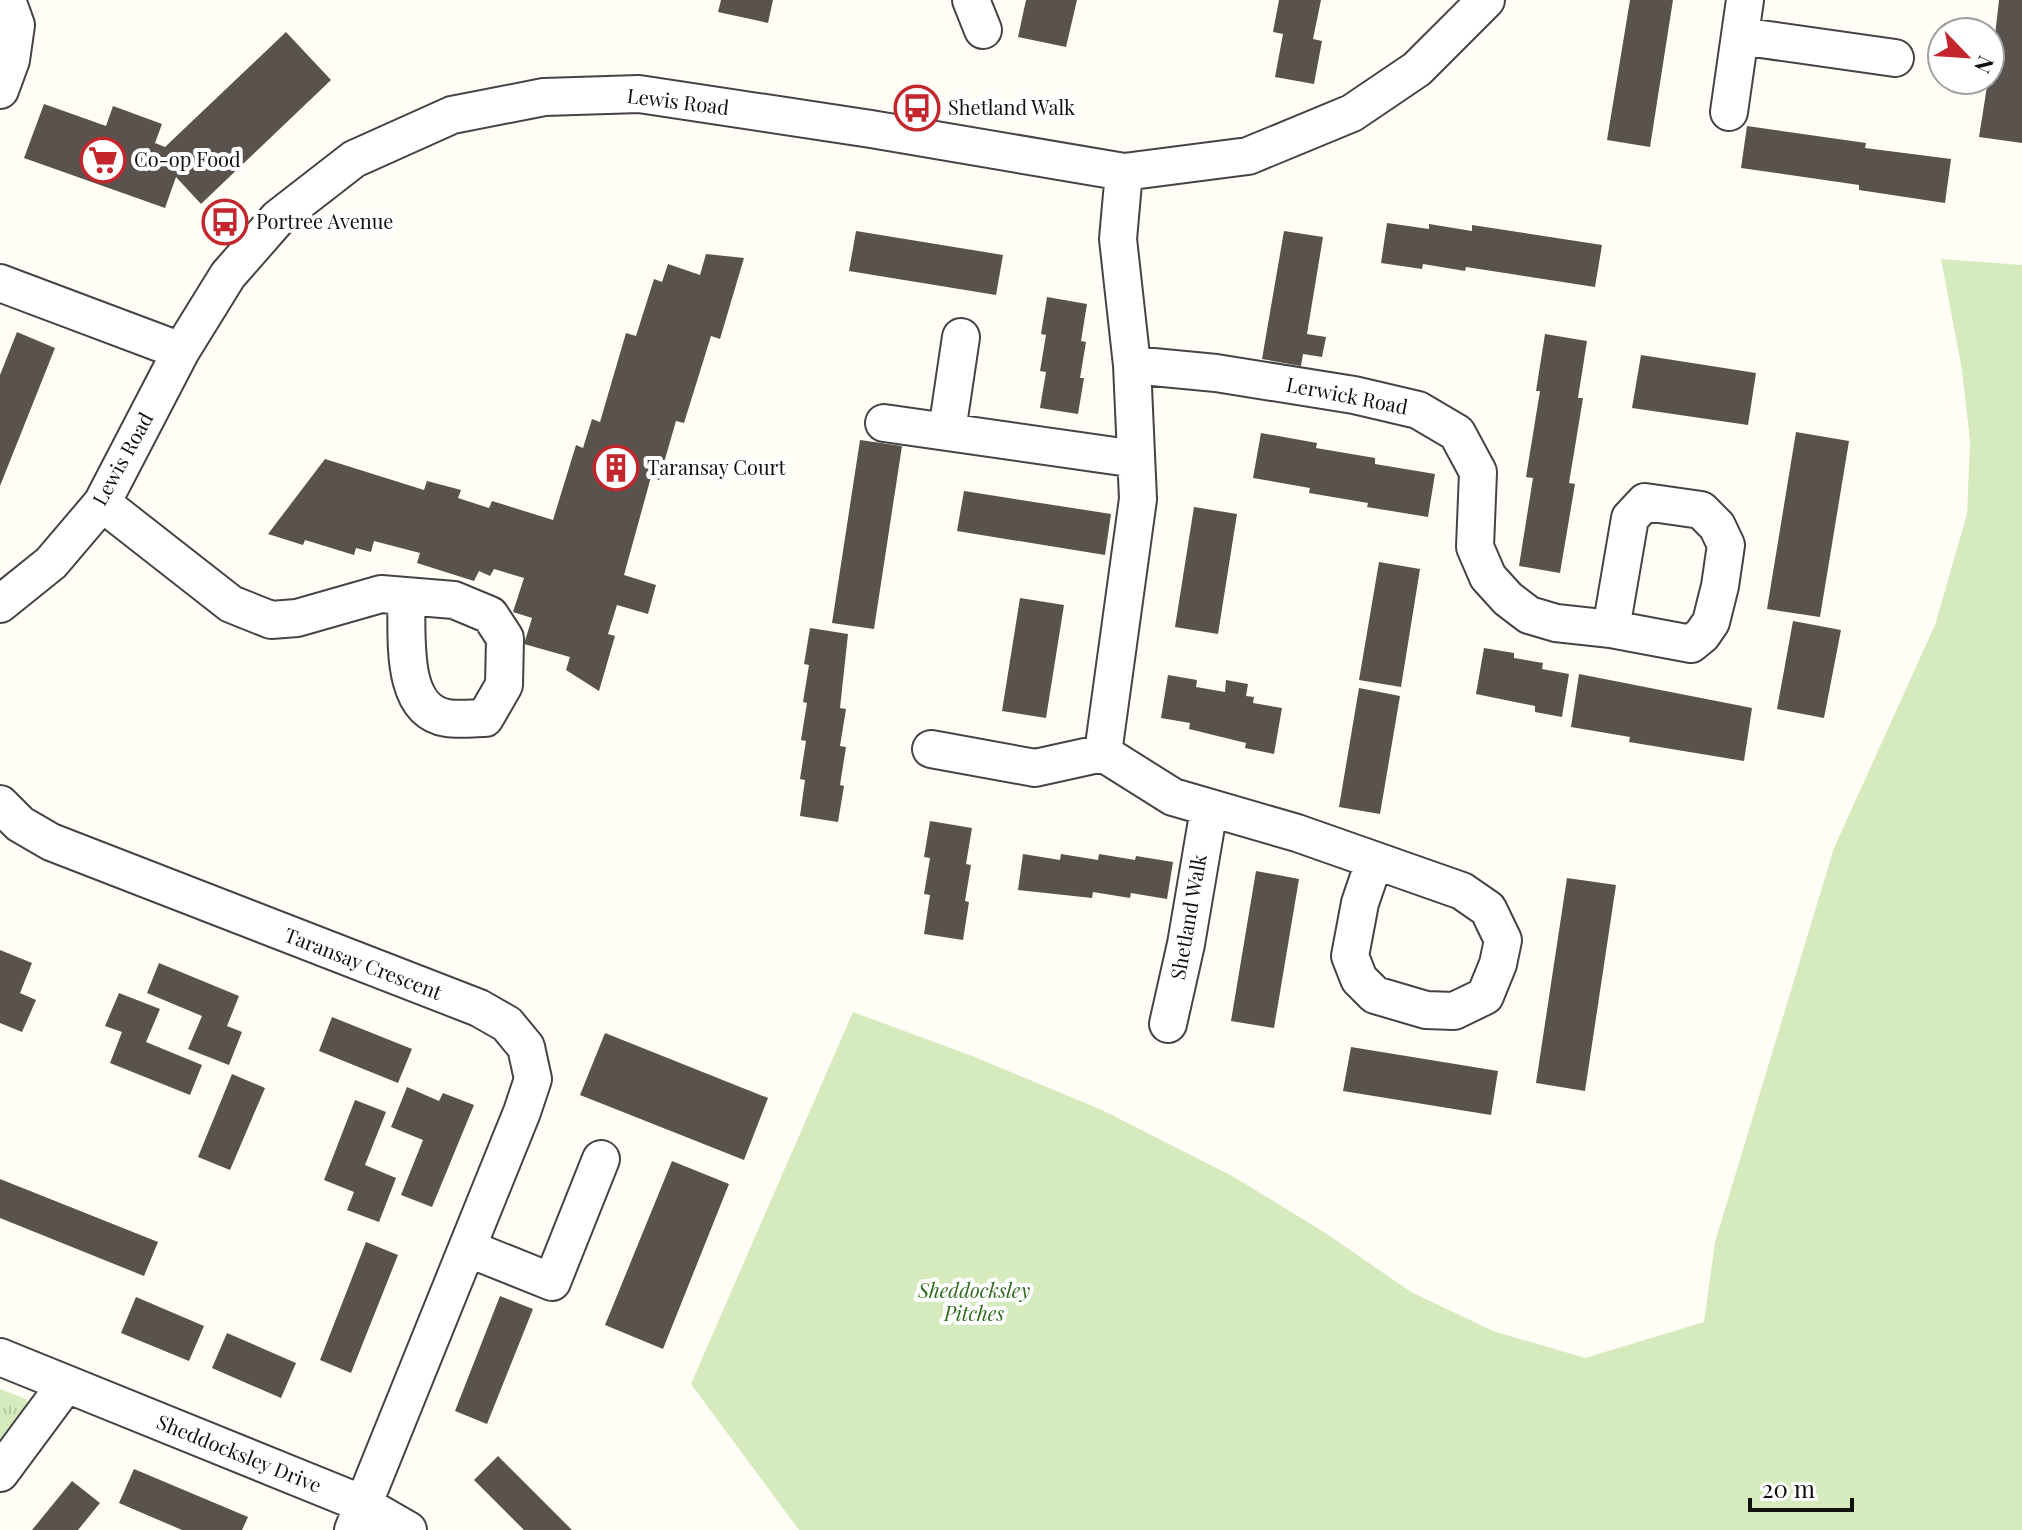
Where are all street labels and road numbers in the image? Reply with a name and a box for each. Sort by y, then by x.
street label: Lewis Road [626,81,731,120]
street label: Lerwick Road [1284,370,1411,420]
street label: Lewis Road [85,407,159,510]
street label: Shetland Walk [1163,852,1212,982]
street label: Taransay Crescent [281,920,447,1005]
street label: Sheddocksley Drive [153,1407,326,1498]

